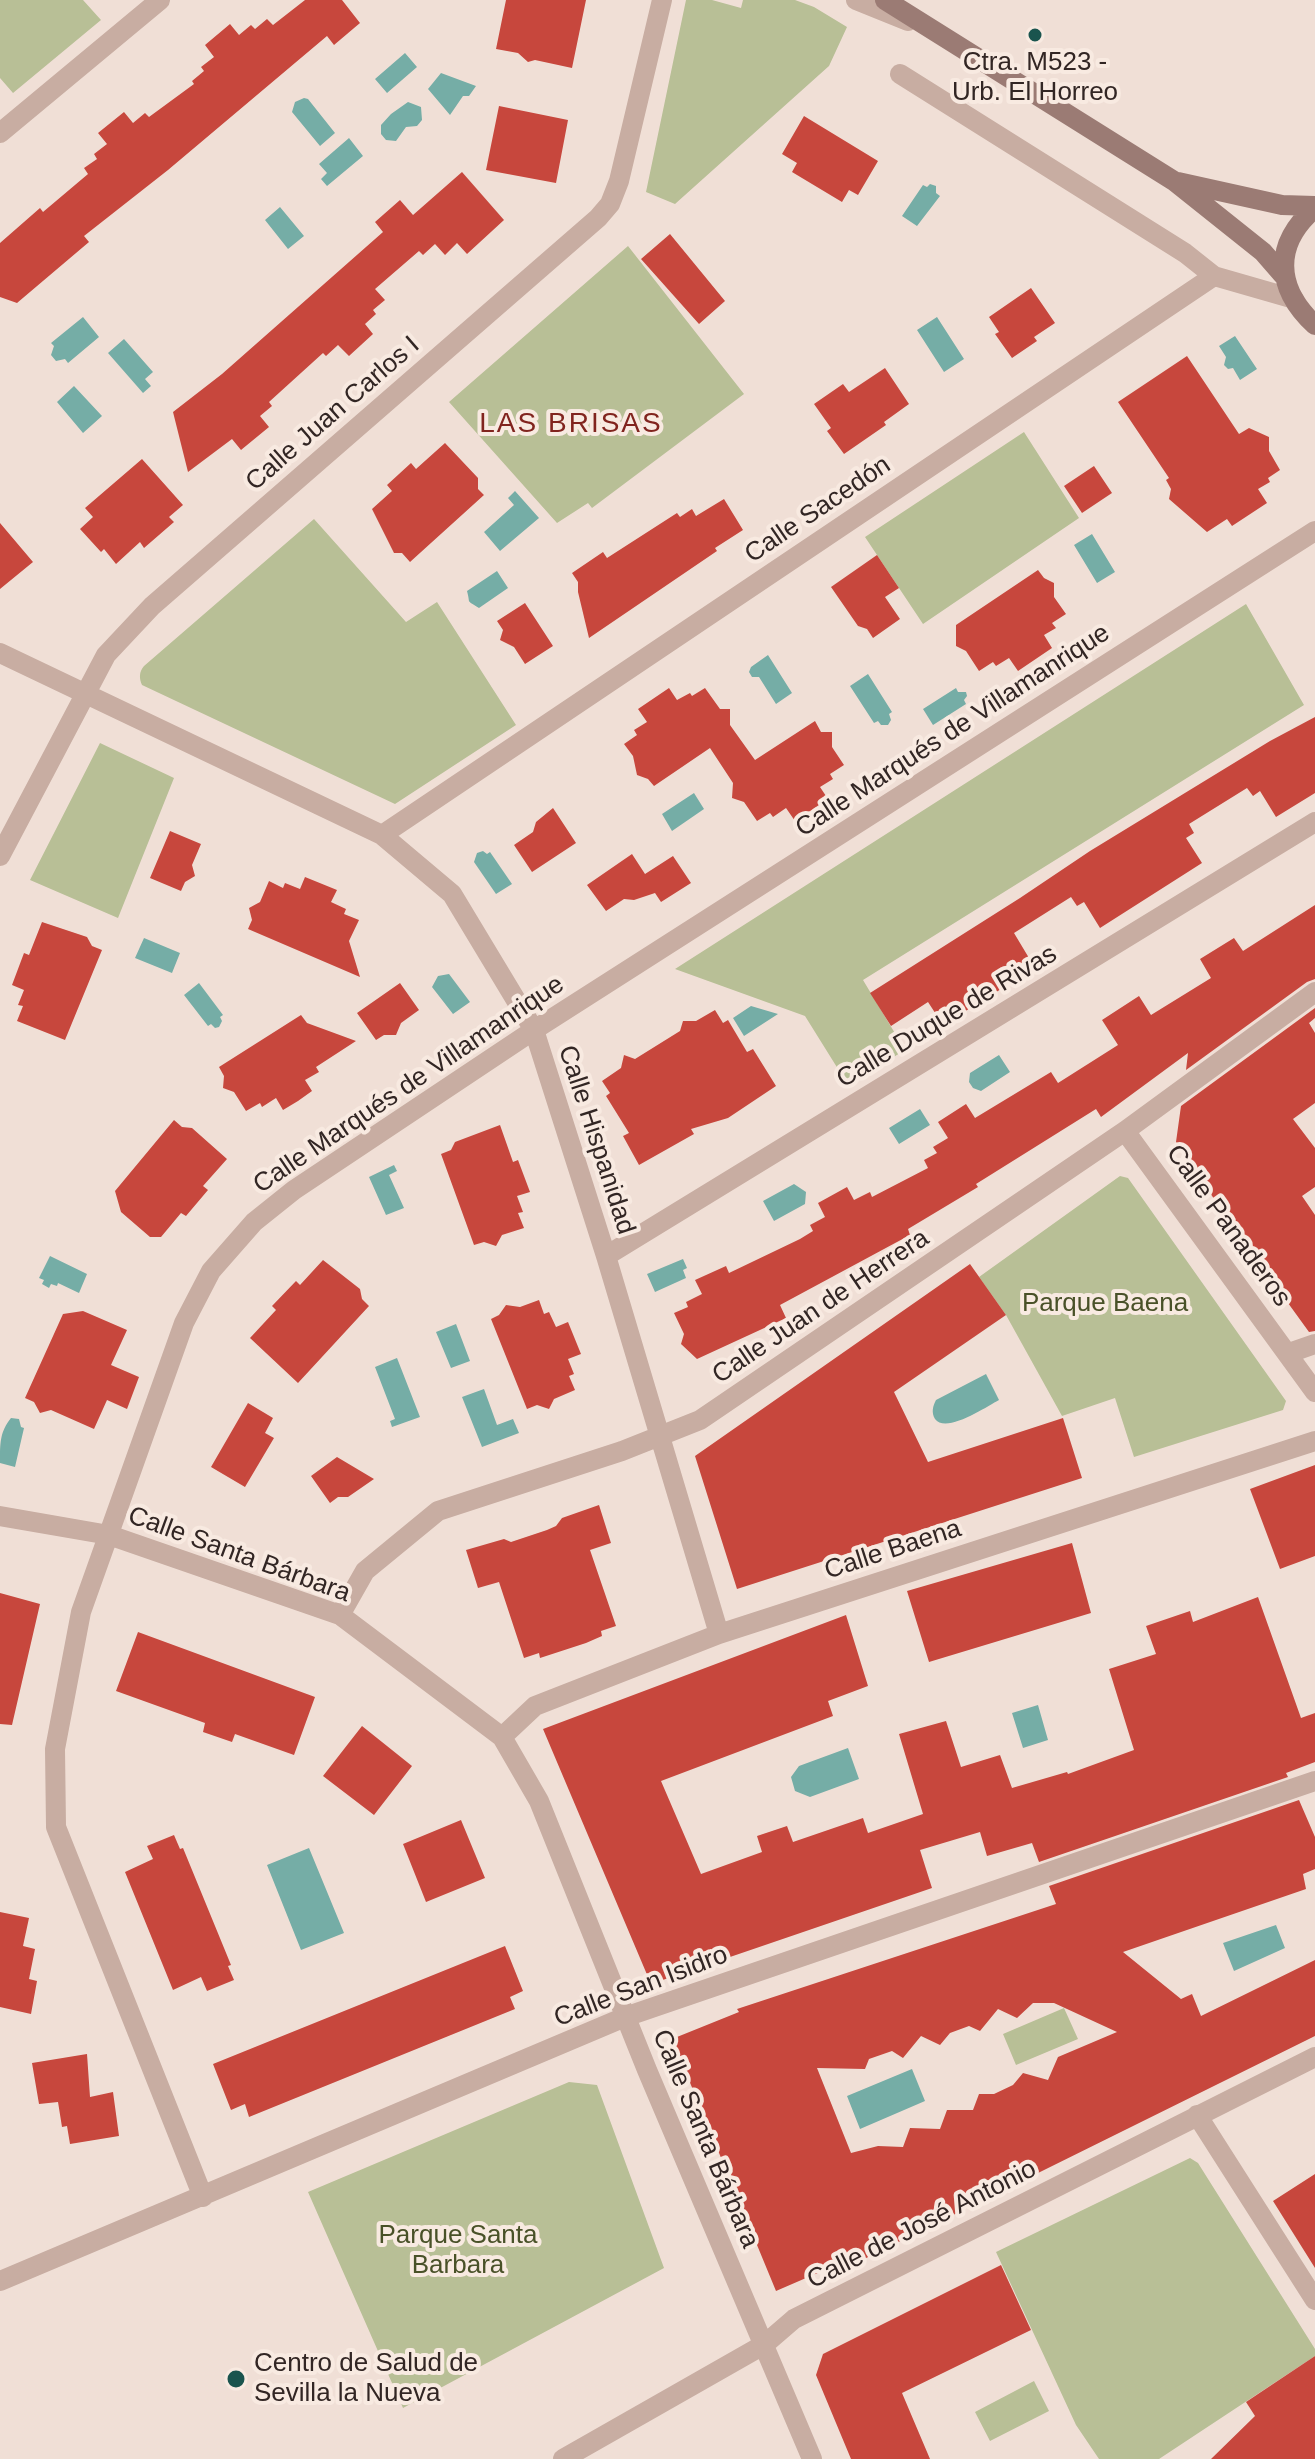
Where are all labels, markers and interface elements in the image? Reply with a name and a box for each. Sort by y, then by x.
marker: Ctra. M523 - Urb. El Horreo [1026,26,1044,44]
place label: Ctra. M523 - Urb. El Horreo [952,47,1118,108]
street label: Calle Juan Carlos I [240,330,426,498]
district label: LAS BRISAS [479,407,663,441]
street label: Calle Sacedón [739,450,897,570]
street label: Calle Marqués de Villamanrique [790,618,1116,844]
street label: Calle Duque de Rivas [831,939,1063,1095]
street label: Calle Marqués de Villamanrique [248,969,570,1201]
street label: Calle Hispanidad [551,1042,641,1238]
street label: Calle Panaderos [1159,1139,1297,1313]
street label: Calle Juan de Herrera [707,1223,935,1391]
park label: Parque Baena [1022,1288,1188,1320]
street label: Calle Santa Bárbara [124,1500,354,1610]
street label: Calle Baena [821,1513,965,1587]
street label: Calle San Isidro [550,1940,732,2034]
street label: Calle Santa Bárbara [645,2025,765,2253]
street label: Calle de José Antonio [802,2154,1042,2296]
park label: Parque Santa Barbara [378,2220,538,2282]
place label: Centro de Salud de Sevilla la Nueva [254,2348,478,2410]
marker: Centro de Salud de Sevilla la Nueva [225,2368,247,2390]

